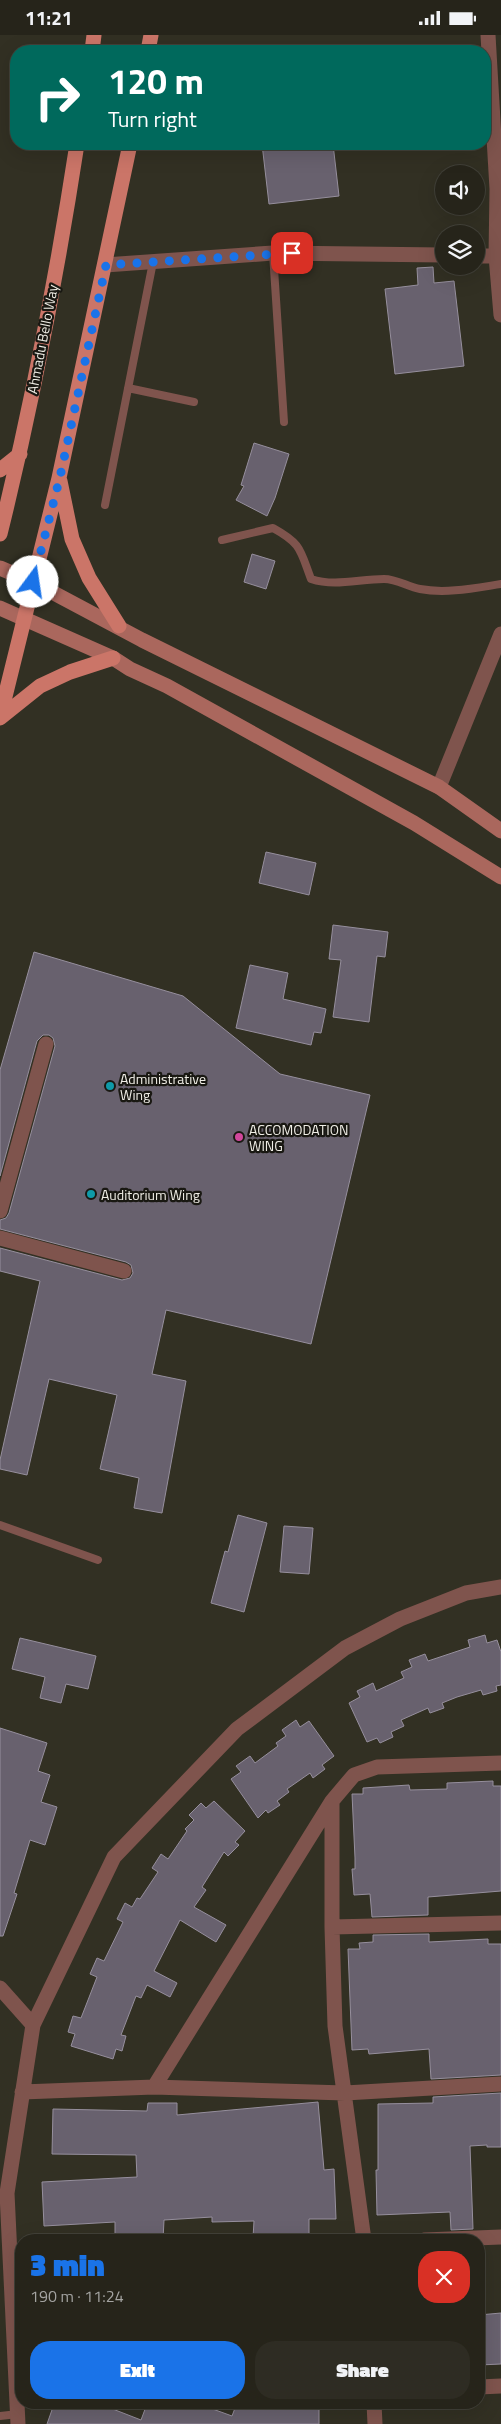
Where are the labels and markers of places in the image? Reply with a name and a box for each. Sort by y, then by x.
pin [271,232,313,274]
place label: Administrative Wing [120,1068,206,1105]
marker: Administrative Wing [104,1080,116,1092]
place label: ACCOMODATION WING [249,1119,348,1156]
marker: ACCOMODATION WING [233,1131,245,1143]
place label: Auditorium Wing [101,1184,200,1205]
marker: Auditorium Wing [85,1188,97,1200]

